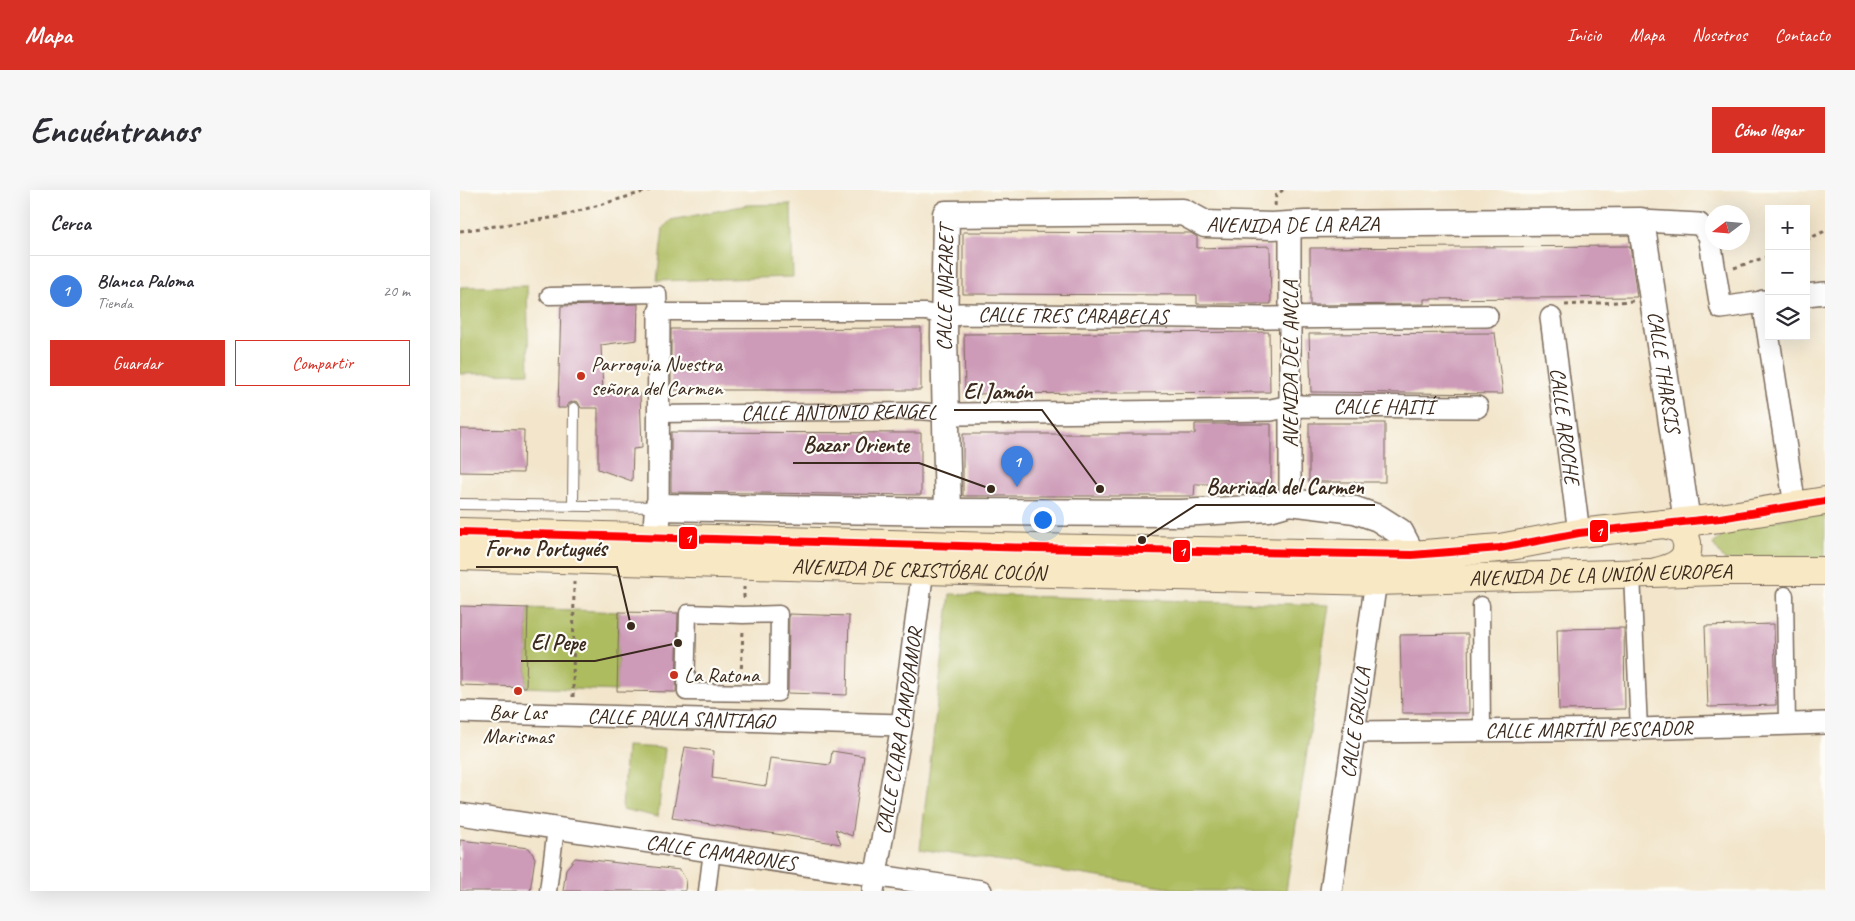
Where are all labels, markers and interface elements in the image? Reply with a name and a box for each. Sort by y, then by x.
text: Mapa [25,20,72,50]
text: Inicio [1567,24,1601,46]
text: Mapa [1629,24,1664,46]
text: Nosotros [1692,24,1747,46]
text: Contacto [1775,24,1830,46]
button: Cómo llegar [1712,107,1825,153]
text: Encuéntranos [30,108,199,153]
north arrow [1705,205,1750,250]
map controls [1765,205,1810,340]
button: + [1765,205,1810,250]
text: Cerca [50,210,91,236]
street label: AVENIDA DE LA RAZA [1206,210,1380,239]
street label: CALLE NAZARET [931,220,959,351]
button: − [1765,250,1810,295]
text: Blanca Paloma [97,269,193,293]
street label: AVENIDA DEL ANCLA [1277,279,1303,447]
text: 1 [62,281,70,301]
text: 20 m [383,281,410,301]
text: Tienda [97,293,133,313]
button: layers [1765,295,1810,340]
street label: CALLE TRES CARABELAS [978,301,1171,330]
street label: CALLE THARSIS [1642,309,1687,437]
button: Guardar [50,340,225,386]
button: Compartir [235,340,410,386]
place label: Parroquia Nuestra señora del Carmen [591,351,724,401]
street label: CALLE AROCHE [1545,366,1586,488]
marker: Parroquia Nuestra señora del Carmen [575,370,587,382]
callout: El Jamón [954,373,1042,410]
text: El Jamón [964,378,1033,406]
street label: CALLE HAITÍ [1333,393,1438,420]
street label: CALLE ANTONIO RENGEL [741,398,939,426]
callout: Bazar Oriente [793,426,919,463]
text: Bazar Oriente [803,431,911,459]
pin: 1 [1001,446,1033,487]
callout: Barriada del Carmen [1196,468,1375,505]
text: Barriada del Carmen [1206,473,1365,501]
your location [1030,507,1056,533]
line badge: 1 [1589,519,1609,543]
text: 1 [1596,523,1604,540]
line badge: 1 [678,526,698,550]
callout: Forno Portugués [476,530,617,567]
text: 1 [685,530,693,547]
text: Forno Portugués [485,535,609,563]
line badge: 1 [1172,539,1191,563]
text: 1 [1179,543,1187,560]
street label: AVENIDA DE CRISTÓBAL COLÓN [792,553,1049,586]
street label: AVENIDA DE LA UNIÓN EUROPEA [1469,558,1733,591]
callout: El Pepe [521,624,595,661]
street label: CALLE CLARA CAMPOAMOR [870,624,928,836]
text: El Pepe [531,629,587,657]
place label: La Ratona [684,662,761,688]
street label: CALLE GRULLA [1335,665,1376,780]
marker: La Ratona [668,669,680,681]
marker: Bar Las Marismas [512,685,524,697]
place label: Bar Las Marismas [483,699,555,749]
street label: CALLE PAULA SANTIAGO [587,703,777,734]
street label: CALLE MARTÍN PESCADOR [1485,714,1695,744]
street label: CALLE CAMARONES [644,829,801,877]

